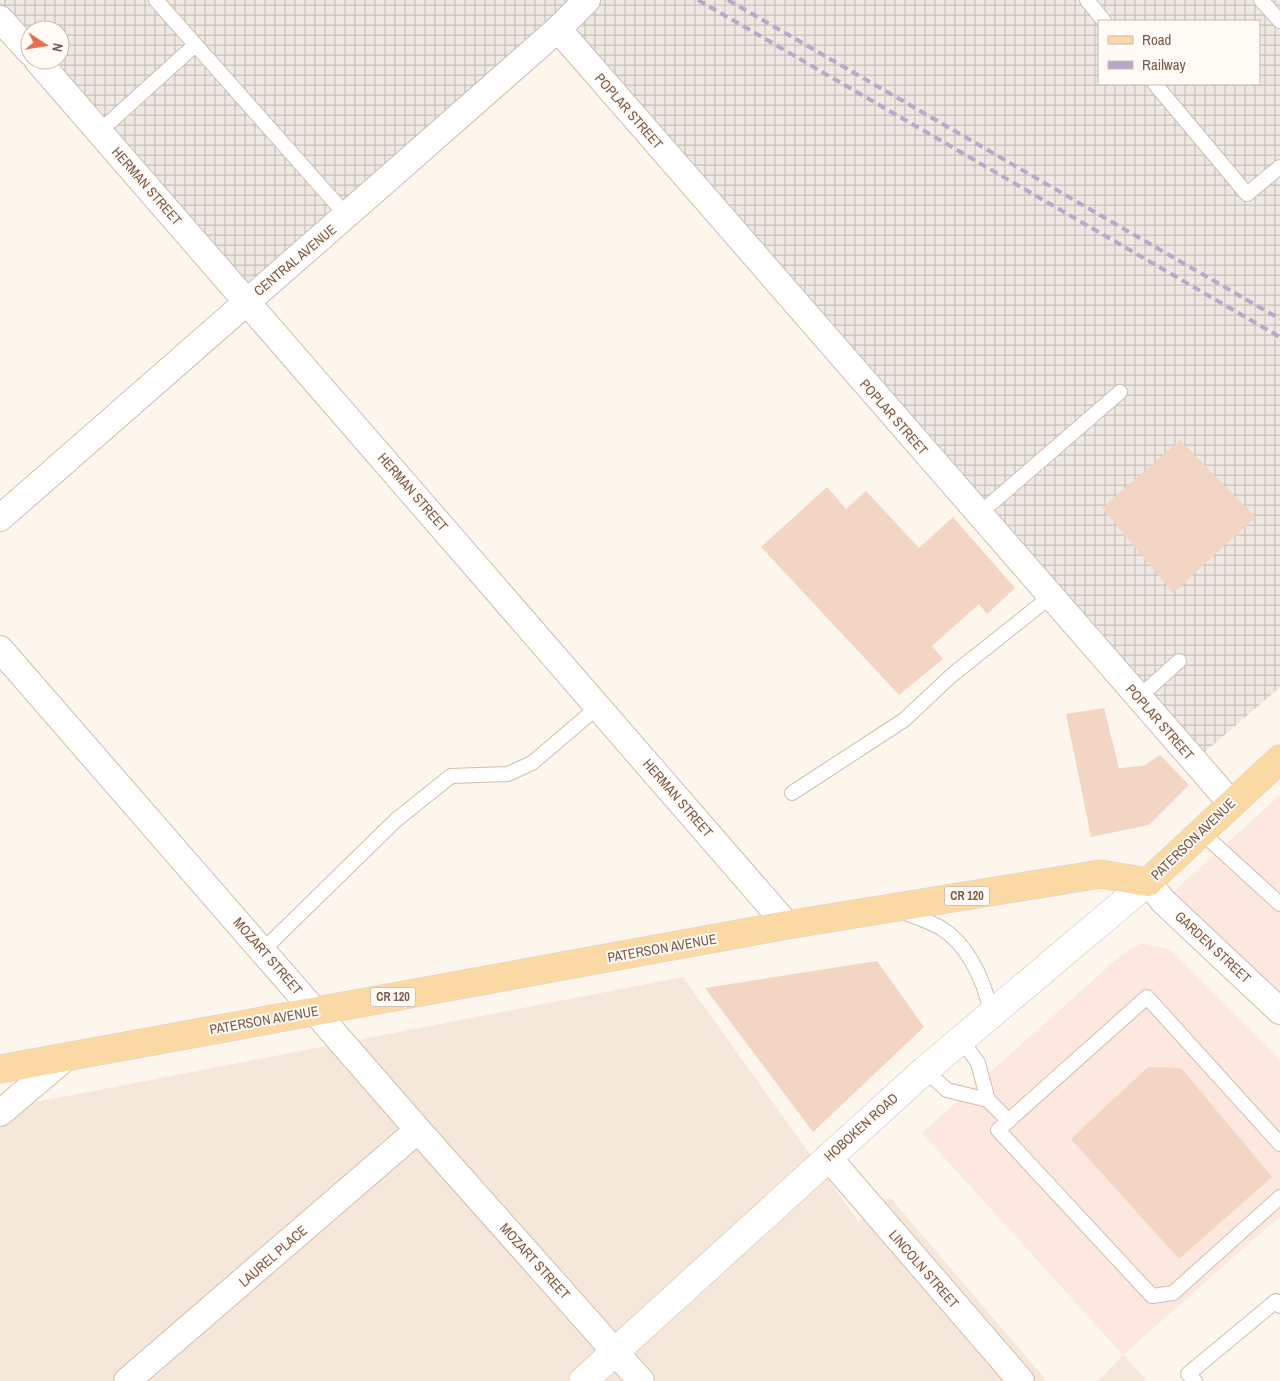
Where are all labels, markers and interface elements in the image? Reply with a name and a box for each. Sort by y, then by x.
north arrow [20,20,70,70]
legend [1098,20,1260,85]
text: Road [1142,29,1171,50]
text: N [48,42,67,54]
text: Railway [1142,54,1187,75]
street label: POPLAR STREET [591,69,667,153]
street label: HERMAN STREET [108,143,186,229]
street label: CENTRAL AVENUE [250,220,340,300]
street label: POPLAR STREET [856,375,932,459]
street label: HERMAN STREET [374,449,452,535]
street label: POPLAR STREET [1122,680,1198,764]
street label: HERMAN STREET [639,755,717,841]
street label: PATERSON AVENUE [1147,794,1239,884]
road number: CR 120 [944,886,990,906]
street label: GARDEN STREET [1171,907,1255,987]
street label: MOZART STREET [230,914,306,998]
street label: PATERSON AVENUE [606,930,718,966]
road number: CR 120 [370,988,416,1006]
street label: PATERSON AVENUE [208,1002,320,1038]
street label: HOBOKEN ROAD [820,1089,902,1165]
street label: MOZART STREET [496,1219,574,1303]
street label: LAUREL PLACE [235,1221,311,1291]
street label: LINCOLN STREET [885,1226,963,1312]

